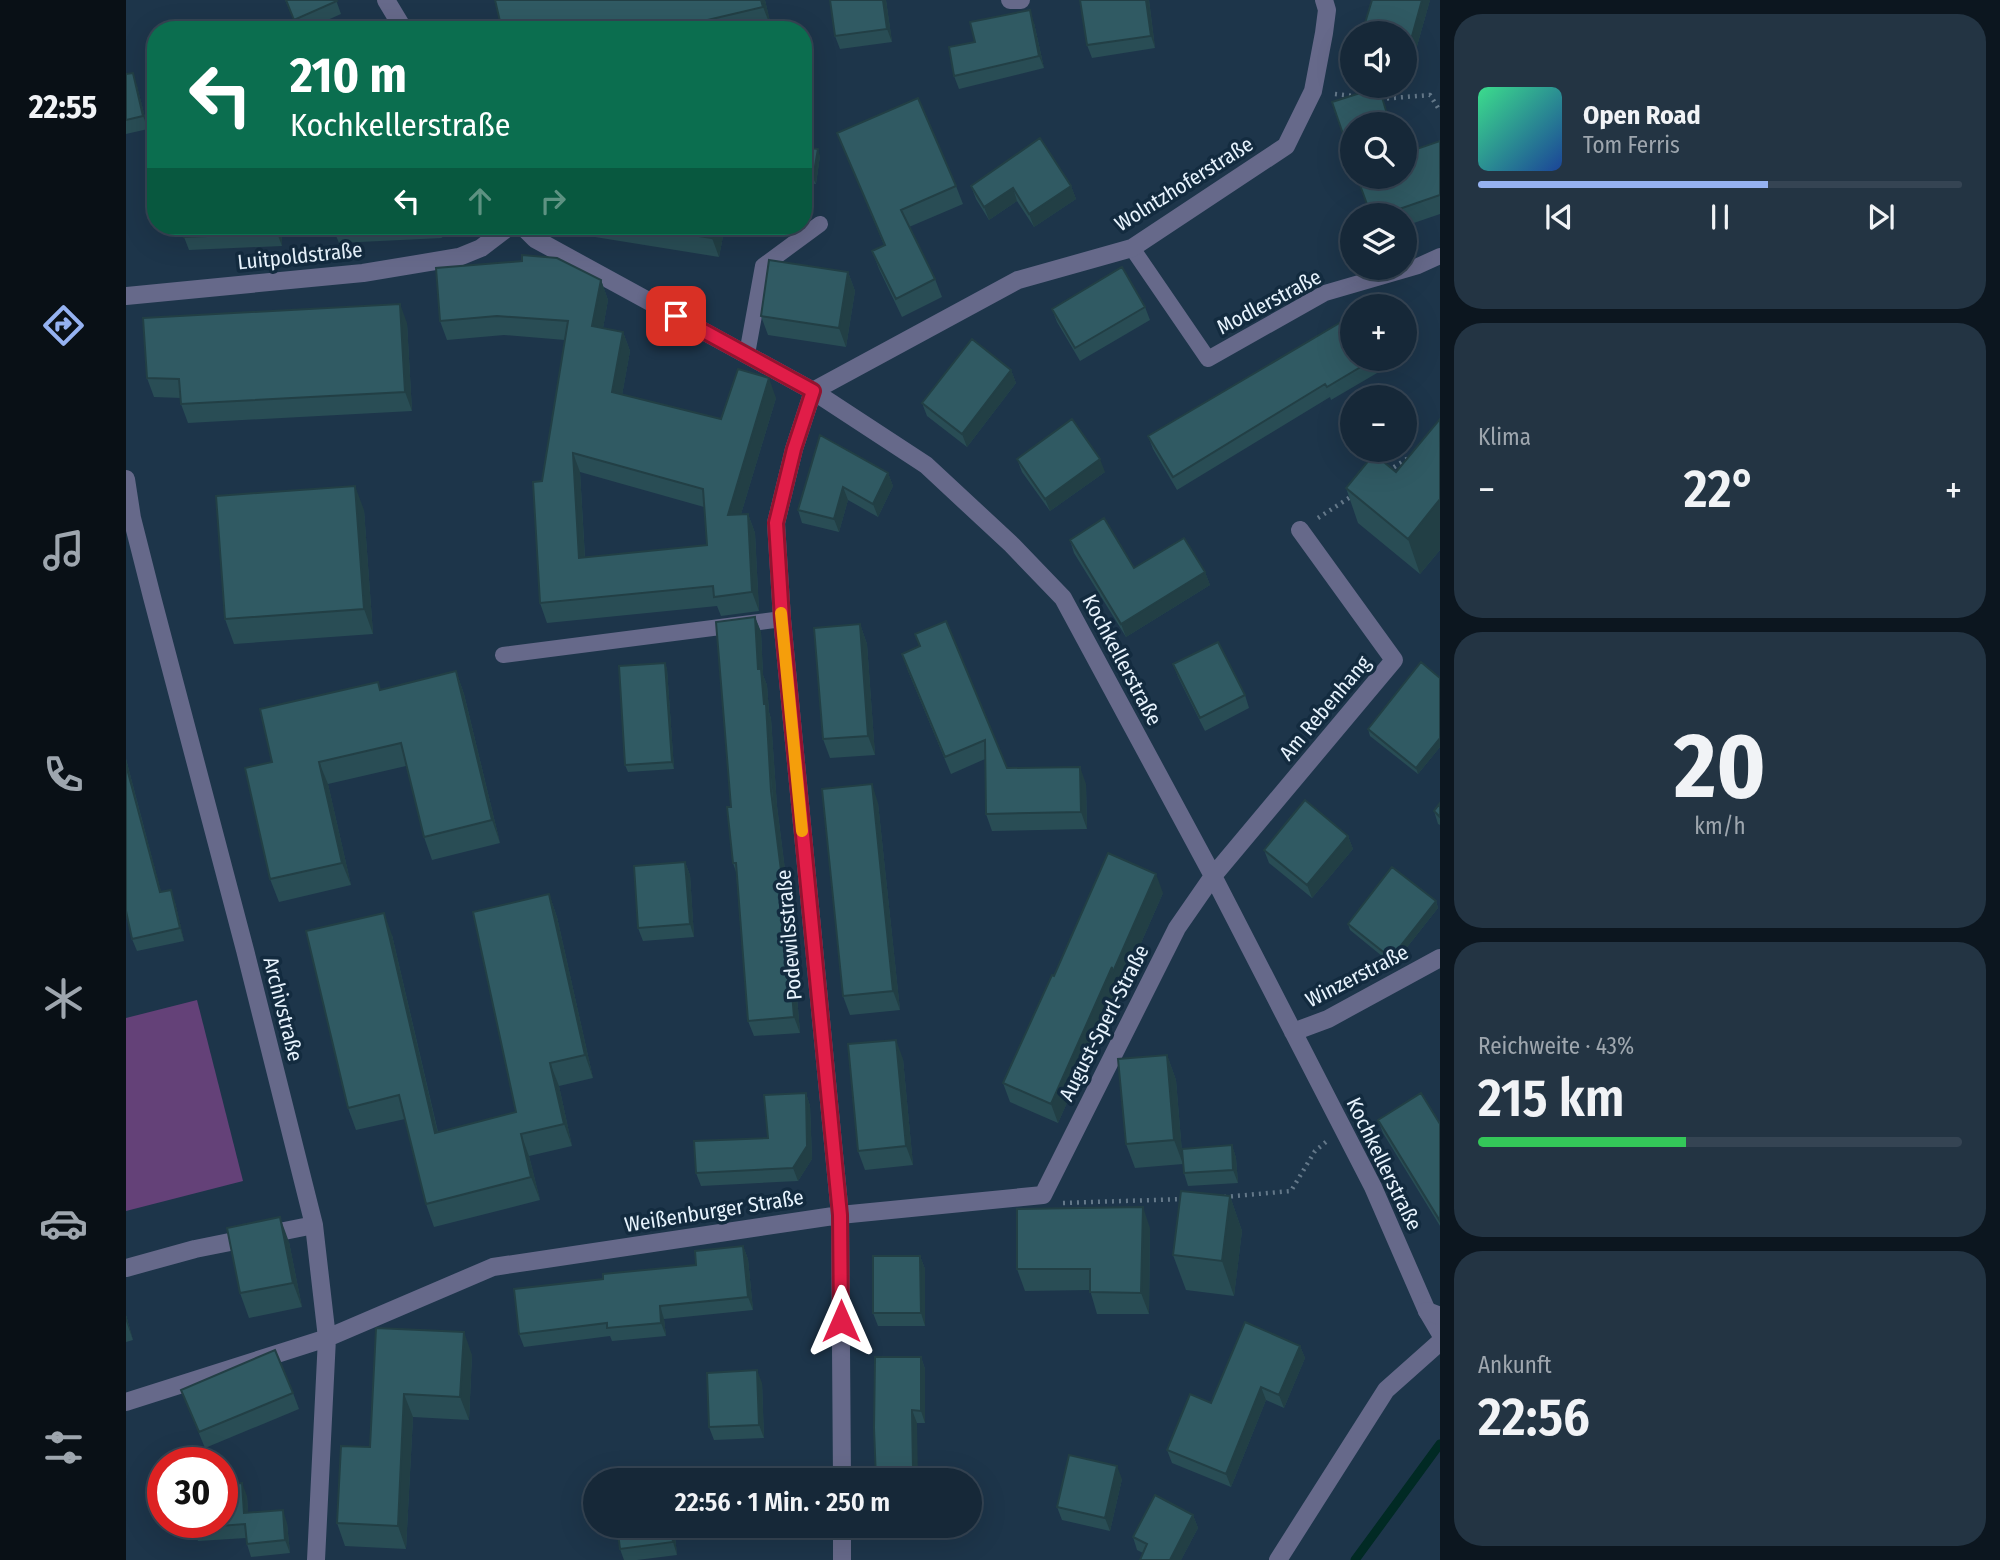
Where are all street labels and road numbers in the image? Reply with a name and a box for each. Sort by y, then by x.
street label: Wolntzhoferstraße [1110,131,1258,237]
street label: Luitpoldstraße [236,237,364,275]
street label: Modlerstraße [1212,264,1326,340]
street label: Kochkellerstraße [1077,590,1167,730]
street label: Am Rebenhang [1274,650,1376,766]
street label: Podewilsstraße [770,869,808,1001]
street label: Winzerstraße [1301,939,1413,1013]
street label: August-Sperl-Straße [1053,940,1155,1106]
street label: Archivstraße [257,954,309,1064]
street label: Kochkellerstraße [1341,1093,1427,1235]
street label: Weißenburger Straße [623,1184,805,1238]

